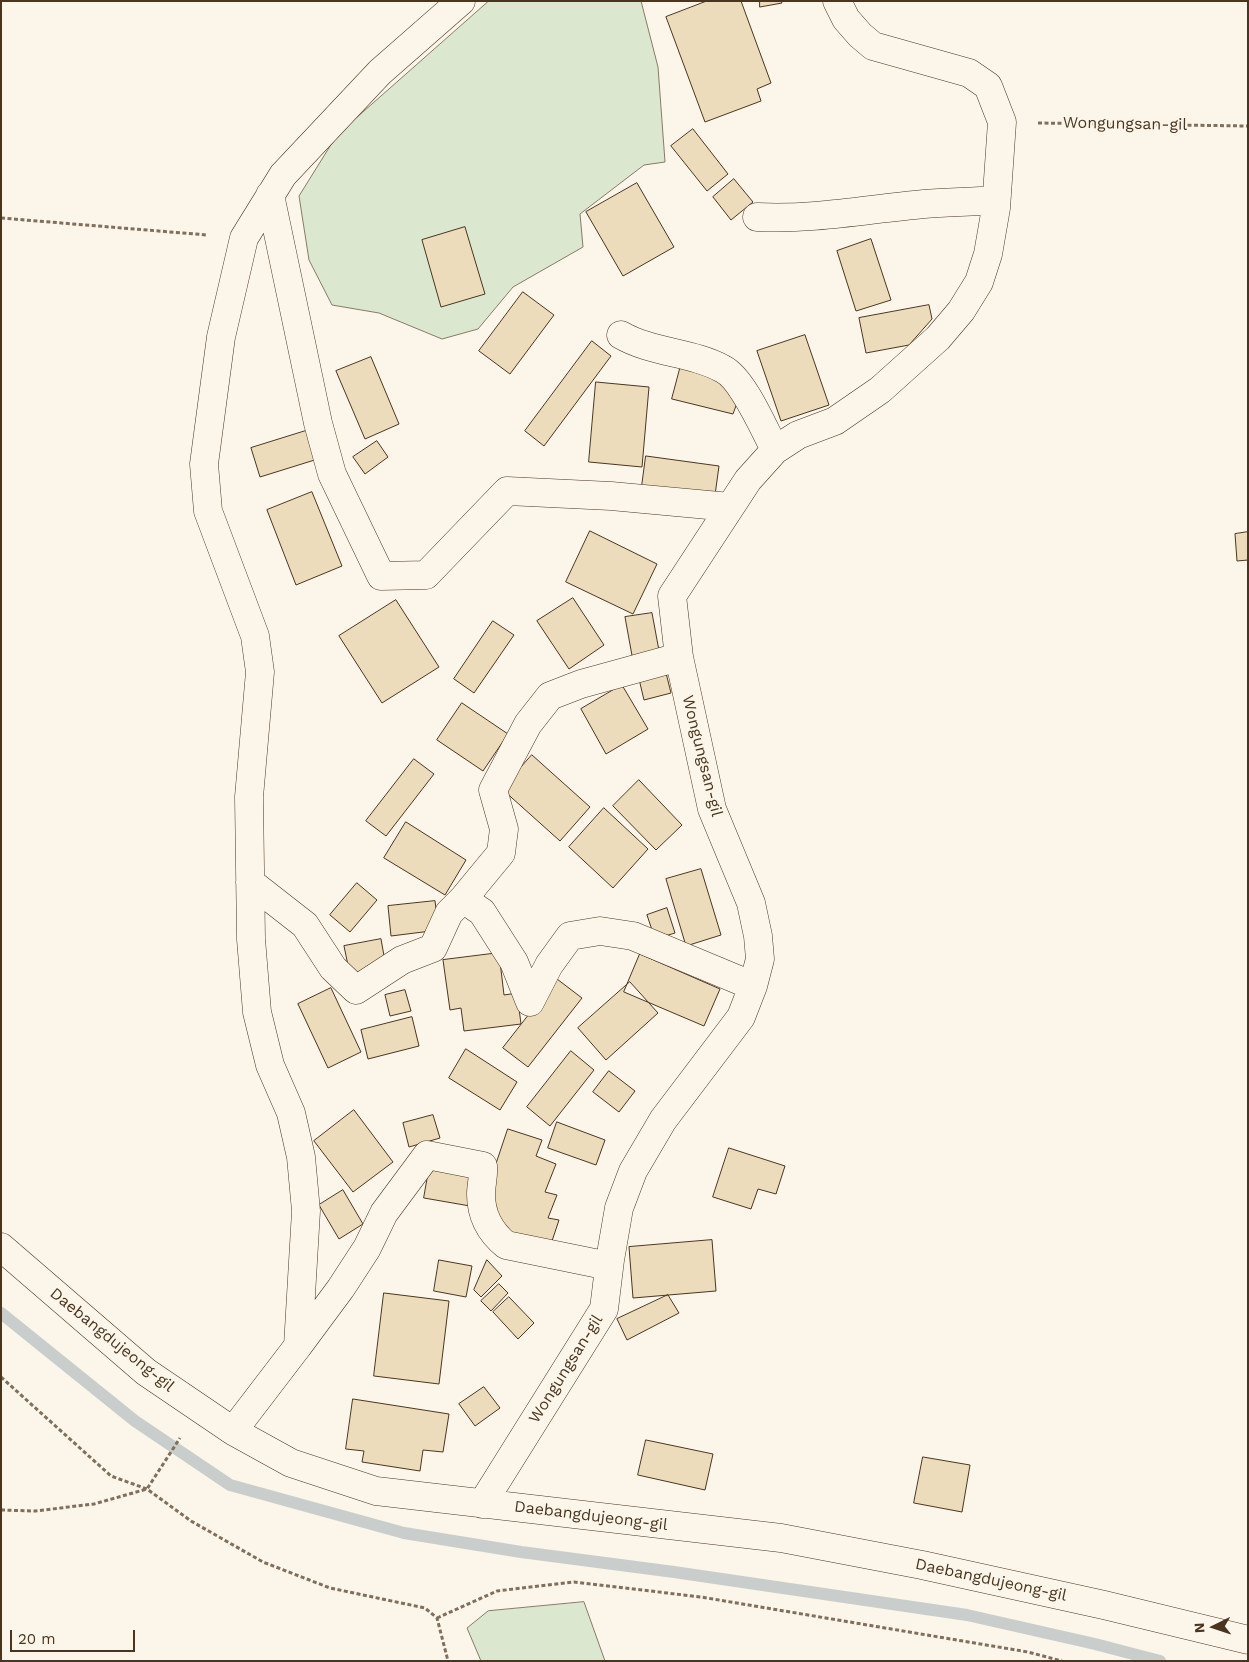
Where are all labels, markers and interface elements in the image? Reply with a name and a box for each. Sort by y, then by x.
street label: Wongungsan-gil [1063,113,1187,135]
street label: Wongungsan-gil [678,693,726,819]
street label: Daebangdujeong-gil [46,1284,178,1396]
street label: Wongungsan-gil [525,1311,607,1427]
street label: Daebangdujeong-gil [513,1497,669,1535]
street label: Daebangdujeong-gil [913,1555,1069,1605]
north arrow [1189,1602,1239,1652]
scale bar [12,1620,138,1652]
text: N [1191,1622,1207,1634]
text: 20 m [18,1630,56,1648]

